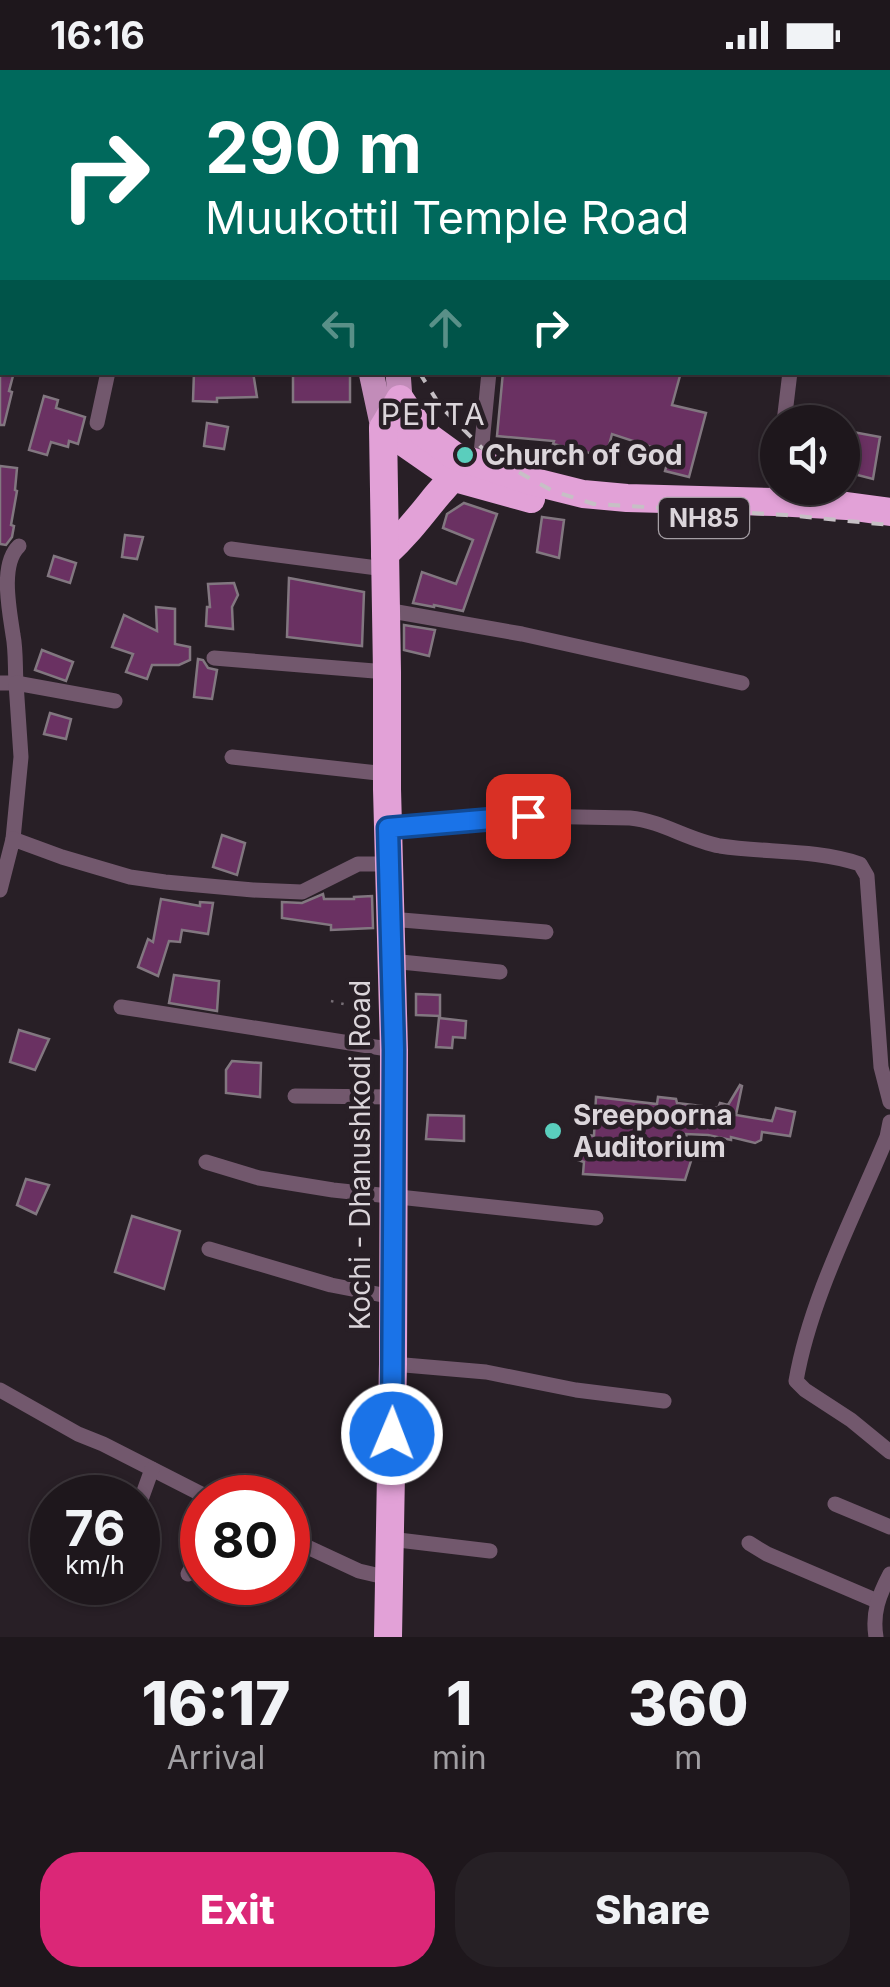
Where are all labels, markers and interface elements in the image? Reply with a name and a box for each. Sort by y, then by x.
text: 16:16 [50,12,145,58]
text: 290 m [205,105,422,190]
icon: right [40,110,170,240]
text: Muukottil Temple Road [205,190,689,245]
icon: left [313,300,368,355]
icon: ahead [418,300,473,355]
icon: right [523,300,578,355]
district label: PETTA [381,396,487,432]
map controls [760,405,860,505]
button: sound [760,405,860,505]
place label: Church of God [485,438,683,472]
marker: Church of God [454,444,476,466]
road number: NH85 [659,498,749,538]
pin [486,774,571,859]
icon: arrive [501,789,556,844]
street label: Kochi - Dhanushkodi Road [343,980,377,1330]
place label: Sreepoorna Auditorium [573,1098,733,1164]
marker: Sreepoorna Auditorium [542,1120,564,1142]
position arrow [340,1382,444,1486]
speed limit sign: 80 [180,1475,310,1605]
text: 76 [65,1498,125,1558]
text: km/h [65,1550,125,1580]
text: 16:17 [141,1667,290,1739]
text: 1 [446,1667,472,1739]
text: 360 [628,1667,749,1739]
text: Arrival [167,1738,265,1777]
text: min [432,1738,487,1777]
text: m [674,1738,702,1777]
button: Exit [40,1852,435,1967]
button: Share [455,1852,850,1967]

